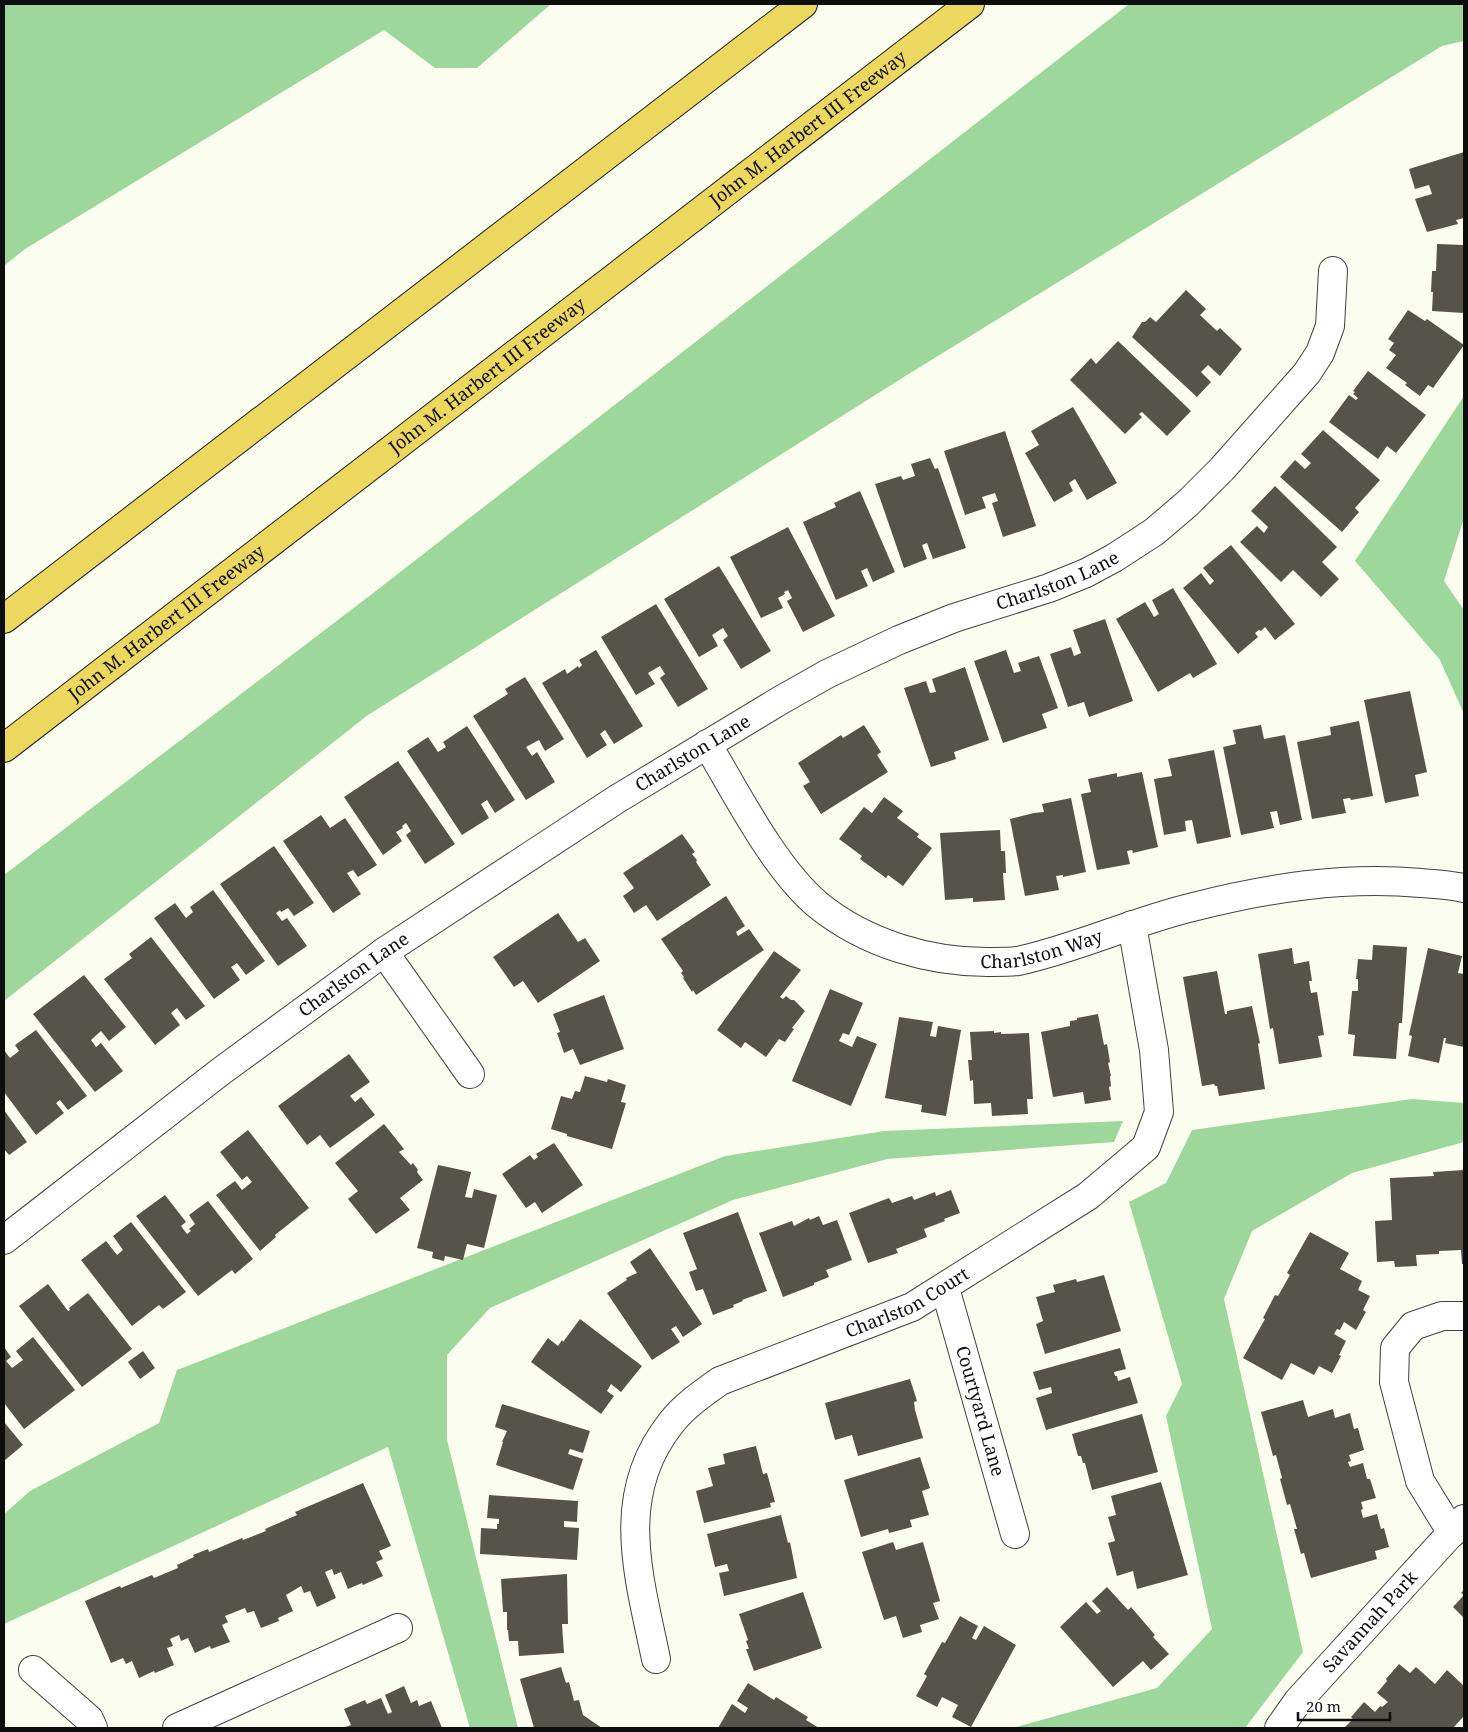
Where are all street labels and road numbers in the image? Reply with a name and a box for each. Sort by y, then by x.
street label: John M. Harbert III Freeway [703,44,911,212]
street label: John M. Harbert III Freeway [383,291,591,459]
street label: John M. Harbert III Freeway [62,538,270,706]
street label: Charlston Lane [993,545,1123,615]
street label: Charlston Lane [630,708,754,796]
street label: Charlston Way [980,923,1106,973]
street label: Charlston Lane [293,926,413,1022]
street label: Charlston Court [842,1261,973,1343]
street label: Courtyard Lane [951,1343,1011,1479]
street label: Savannah Park [1317,1565,1422,1677]

